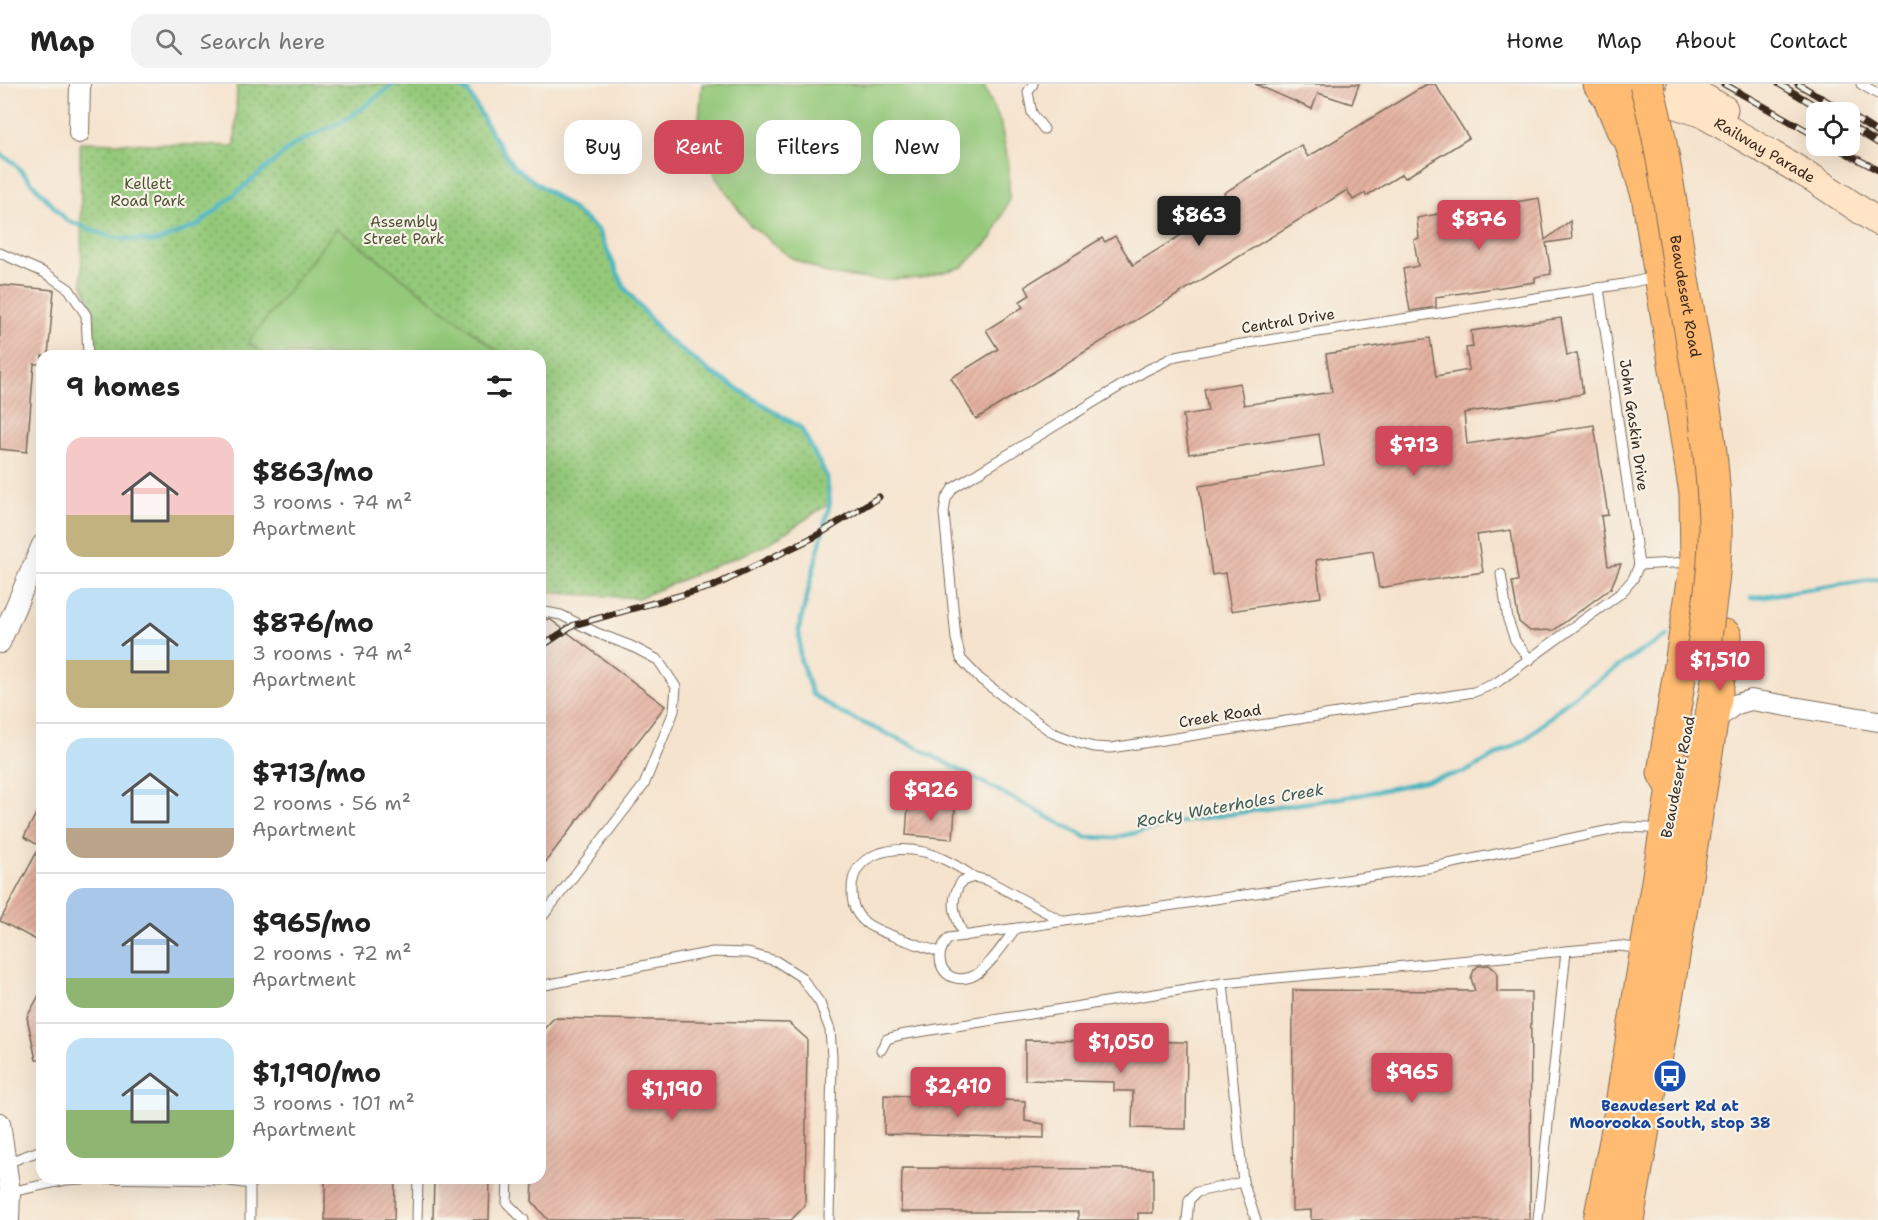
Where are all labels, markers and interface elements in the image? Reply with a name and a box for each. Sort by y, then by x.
search box [131,14,551,68]
text: Map [30,22,95,60]
icon: search [152,25,185,58]
text: Search here [200,27,325,56]
text: Home [1506,27,1564,55]
text: Map [1597,27,1642,55]
text: About [1675,27,1736,55]
text: Contact [1769,27,1848,55]
map controls [1806,102,1860,156]
button: locate [1806,102,1860,156]
street label: Railway Parade [1711,113,1819,188]
chip: Buy [564,120,642,174]
chip: Rent [654,120,744,174]
chip: Filters [756,120,861,174]
chip: New [873,120,960,174]
park label: Kellett Road Park [111,174,185,211]
pin: $863 [1163,196,1235,247]
pin: $876 [1443,200,1515,251]
text: $863 [1171,202,1227,228]
text: $876 [1451,206,1507,232]
park label: Assembly Street Park [363,212,445,249]
street label: Beaudesert Road [1665,234,1706,360]
street label: Central Drive [1240,304,1336,338]
street label: John Gaskin Drive [1615,358,1653,492]
text: 9 homes [66,369,180,404]
icon: filters [483,370,516,403]
pin: $713 [1378,426,1450,477]
text: $713 [1389,432,1439,458]
text: $863/mo [252,454,374,489]
icon: home [114,461,186,533]
text: 3 rooms · 74 m² [252,489,412,515]
text: Apartment [252,515,356,541]
text: $876/mo [252,605,374,640]
icon: home [114,612,186,684]
text: 3 rooms · 74 m² [252,640,412,666]
pin: $1,510 [1671,641,1769,692]
text: $1,510 [1690,647,1750,673]
text: Apartment [252,666,356,692]
street label: Creek Road [1177,700,1263,732]
street label: Beaudesert Road [1656,714,1700,840]
text: $713/mo [252,755,366,790]
icon: home [114,762,186,834]
pin: $926 [895,771,967,822]
text: $926 [904,777,958,803]
water label: Rocky Waterholes Creek [1135,779,1325,832]
text: 2 rooms · 56 m² [252,790,411,816]
text: Apartment [252,816,356,842]
text: $965/mo [252,905,371,940]
icon: home [114,912,186,984]
text: 2 rooms · 72 m² [252,940,411,966]
text: Apartment [252,966,356,992]
pin: $1,050 [1072,1023,1170,1074]
text: $1,050 [1088,1029,1154,1055]
pin: $965 [1376,1053,1448,1104]
text: $1,190/mo [252,1055,381,1090]
bus stop icon: Beaudesert Rd at Moorooka South, stop 38 [1652,1058,1688,1094]
text: $965 [1385,1059,1439,1085]
icon: home [114,1062,186,1134]
pin: $2,410 [909,1067,1007,1118]
pin: $1,190 [623,1070,721,1121]
text: $2,410 [925,1073,991,1099]
text: $1,190 [641,1076,703,1102]
text: 3 rooms · 101 m² [252,1090,415,1116]
place label: Beaudesert Rd at Moorooka South, stop 38 [1569,1096,1771,1133]
text: Apartment [252,1116,356,1142]

